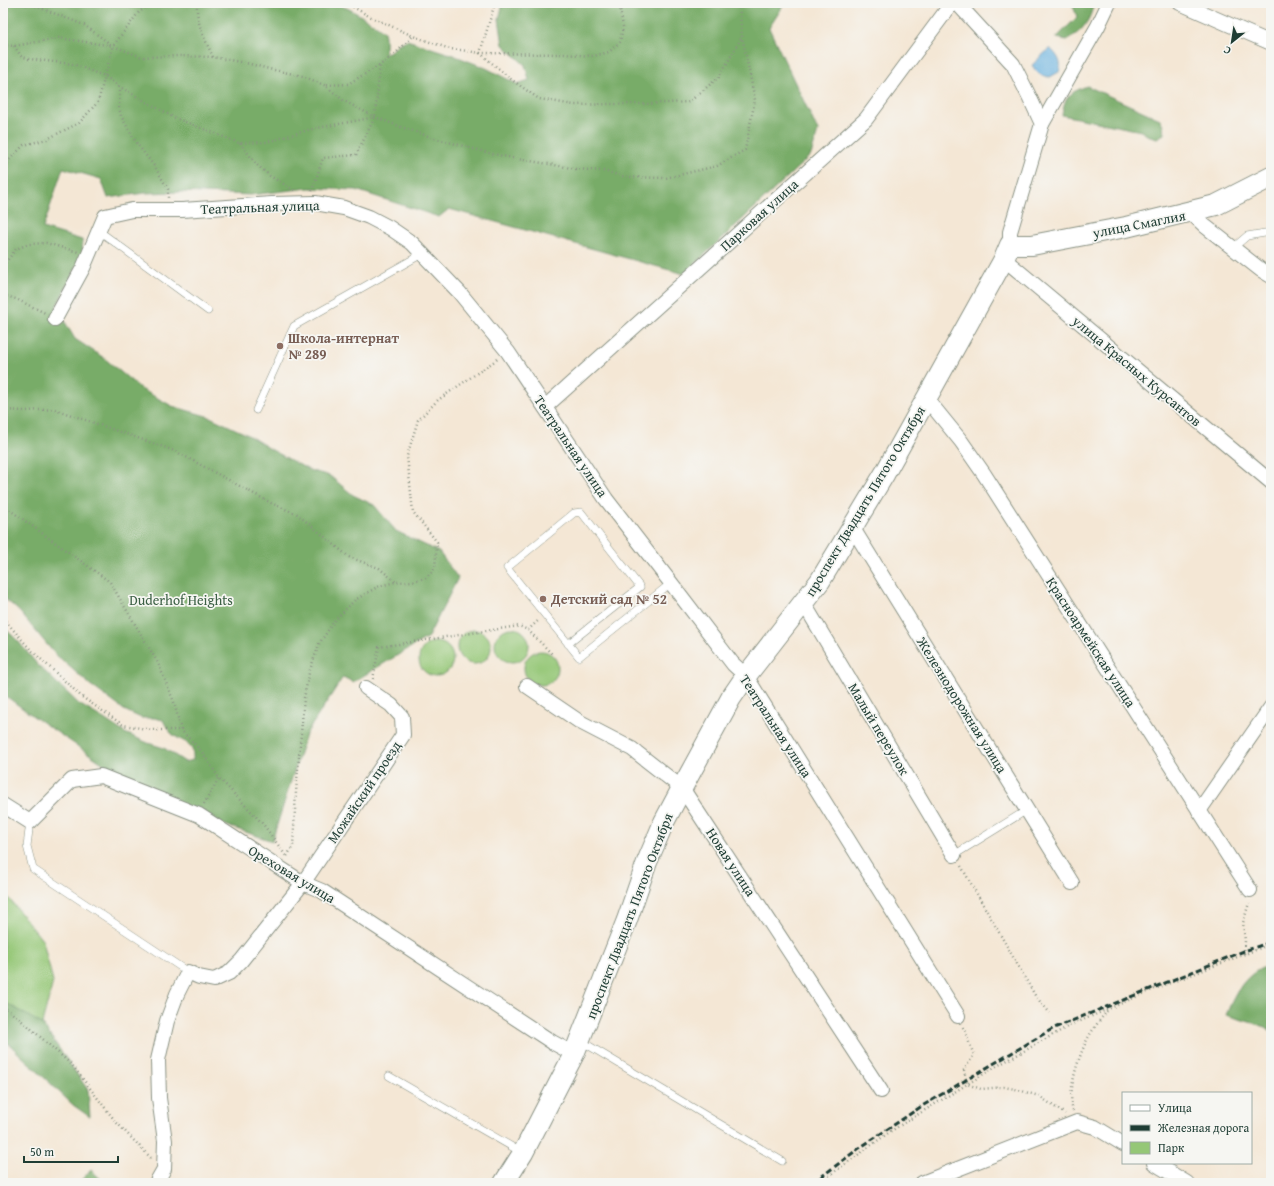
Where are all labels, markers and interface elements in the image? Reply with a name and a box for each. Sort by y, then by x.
north arrow [1212,22,1252,62]
text: С [1220,42,1234,59]
street label: Парковая улица [715,174,803,256]
street label: Театральная улица [200,195,320,219]
street label: улица Смаглия [1090,205,1187,243]
street label: улица Красных Курсантов [1067,310,1206,431]
place label: Школа-интернат № 289 [288,328,400,364]
marker: Школа-интернат № 289 [275,341,285,351]
street label: Театральная улица [529,391,613,501]
street label: проспект Двадцать Пятого Октября [800,402,930,600]
street label: Красноармейская улица [1041,573,1141,711]
place label: Детский сад № 52 [550,589,667,609]
park label: Duderhof Heights [129,590,233,610]
marker: Детский сад № 52 [538,594,548,604]
street label: Железнодорожная улица [911,632,1012,777]
street label: Театральная улица [735,671,817,782]
street label: Малый переулок [844,679,915,779]
street label: Можайский проезд [322,737,406,847]
street label: проспект Двадцать Пятого Октября [580,810,678,1022]
street label: Новая улица [701,824,761,900]
street label: Ореховая улица [245,840,340,908]
legend [1122,1092,1252,1164]
text: Улица [1158,1099,1192,1116]
text: Железная дорога [1157,1119,1249,1136]
scale bar [24,1138,118,1164]
text: Парк [1158,1139,1185,1156]
text: 50 m [30,1143,54,1160]

